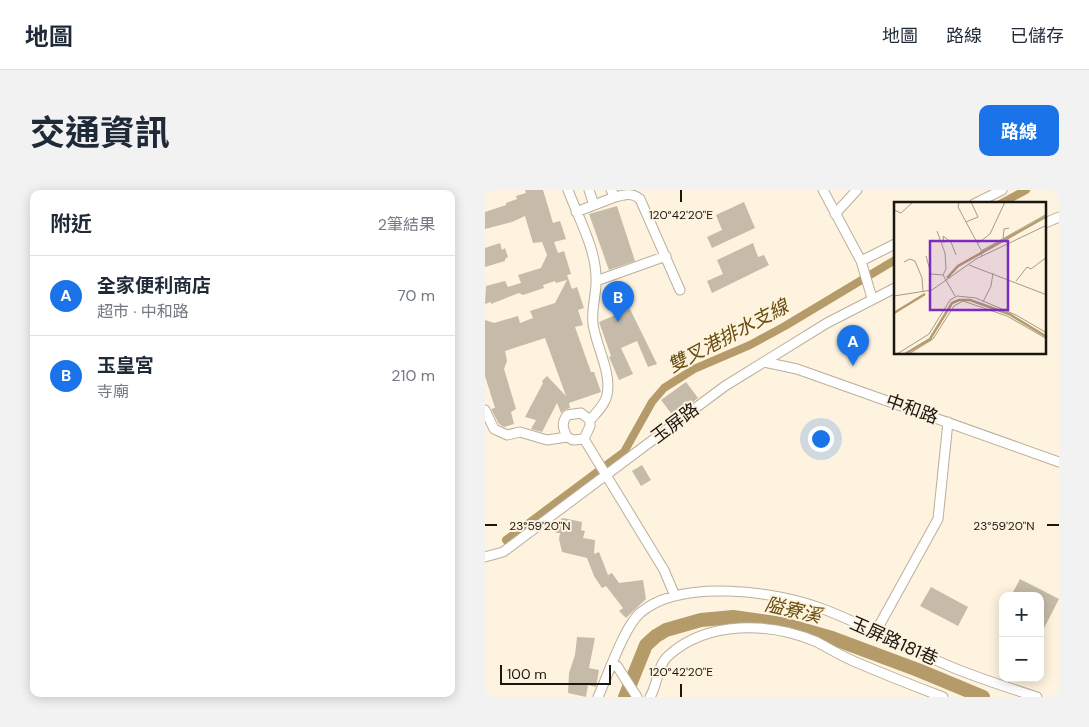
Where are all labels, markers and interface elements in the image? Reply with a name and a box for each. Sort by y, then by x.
text: 地圖 [25,21,73,52]
text: 地圖 [882,24,918,48]
text: 路線 [946,24,982,48]
text: 已儲存 [1010,24,1064,48]
button: 路線 [979,105,1059,156]
text: 交通資訊 [30,110,170,156]
inset map [894,202,1047,355]
text: 120°42'20"E [649,207,713,223]
text: 附近 [50,210,92,238]
text: 2筆結果 [378,214,435,235]
text: 全家便利商店 [97,273,211,298]
pin: B [602,281,634,322]
text: A [60,285,72,306]
text: 70 m [397,285,435,306]
water label: 雙叉港排水支線 [663,293,794,378]
text: 超市 · 中和路 [97,301,189,322]
pin: A [837,325,869,366]
text: 玉皇宮 [97,353,154,378]
text: B [61,365,71,386]
text: 210 m [391,365,435,386]
text: 寺廟 [97,381,129,402]
street label: 中和路 [883,388,941,430]
street label: 玉屏路 [646,397,704,449]
your location [808,426,834,452]
text: 23°59'20"N [509,518,571,534]
text: 23°59'20"N [973,518,1035,534]
water label: 隘寮溪 [762,591,826,629]
map controls [999,592,1044,682]
button: + [999,592,1044,637]
street label: 玉屏路181巷 [846,611,942,671]
button: − [999,637,1044,682]
scale bar [500,662,611,685]
text: 120°42'20"E [649,664,713,680]
text: 100 m [507,665,547,683]

